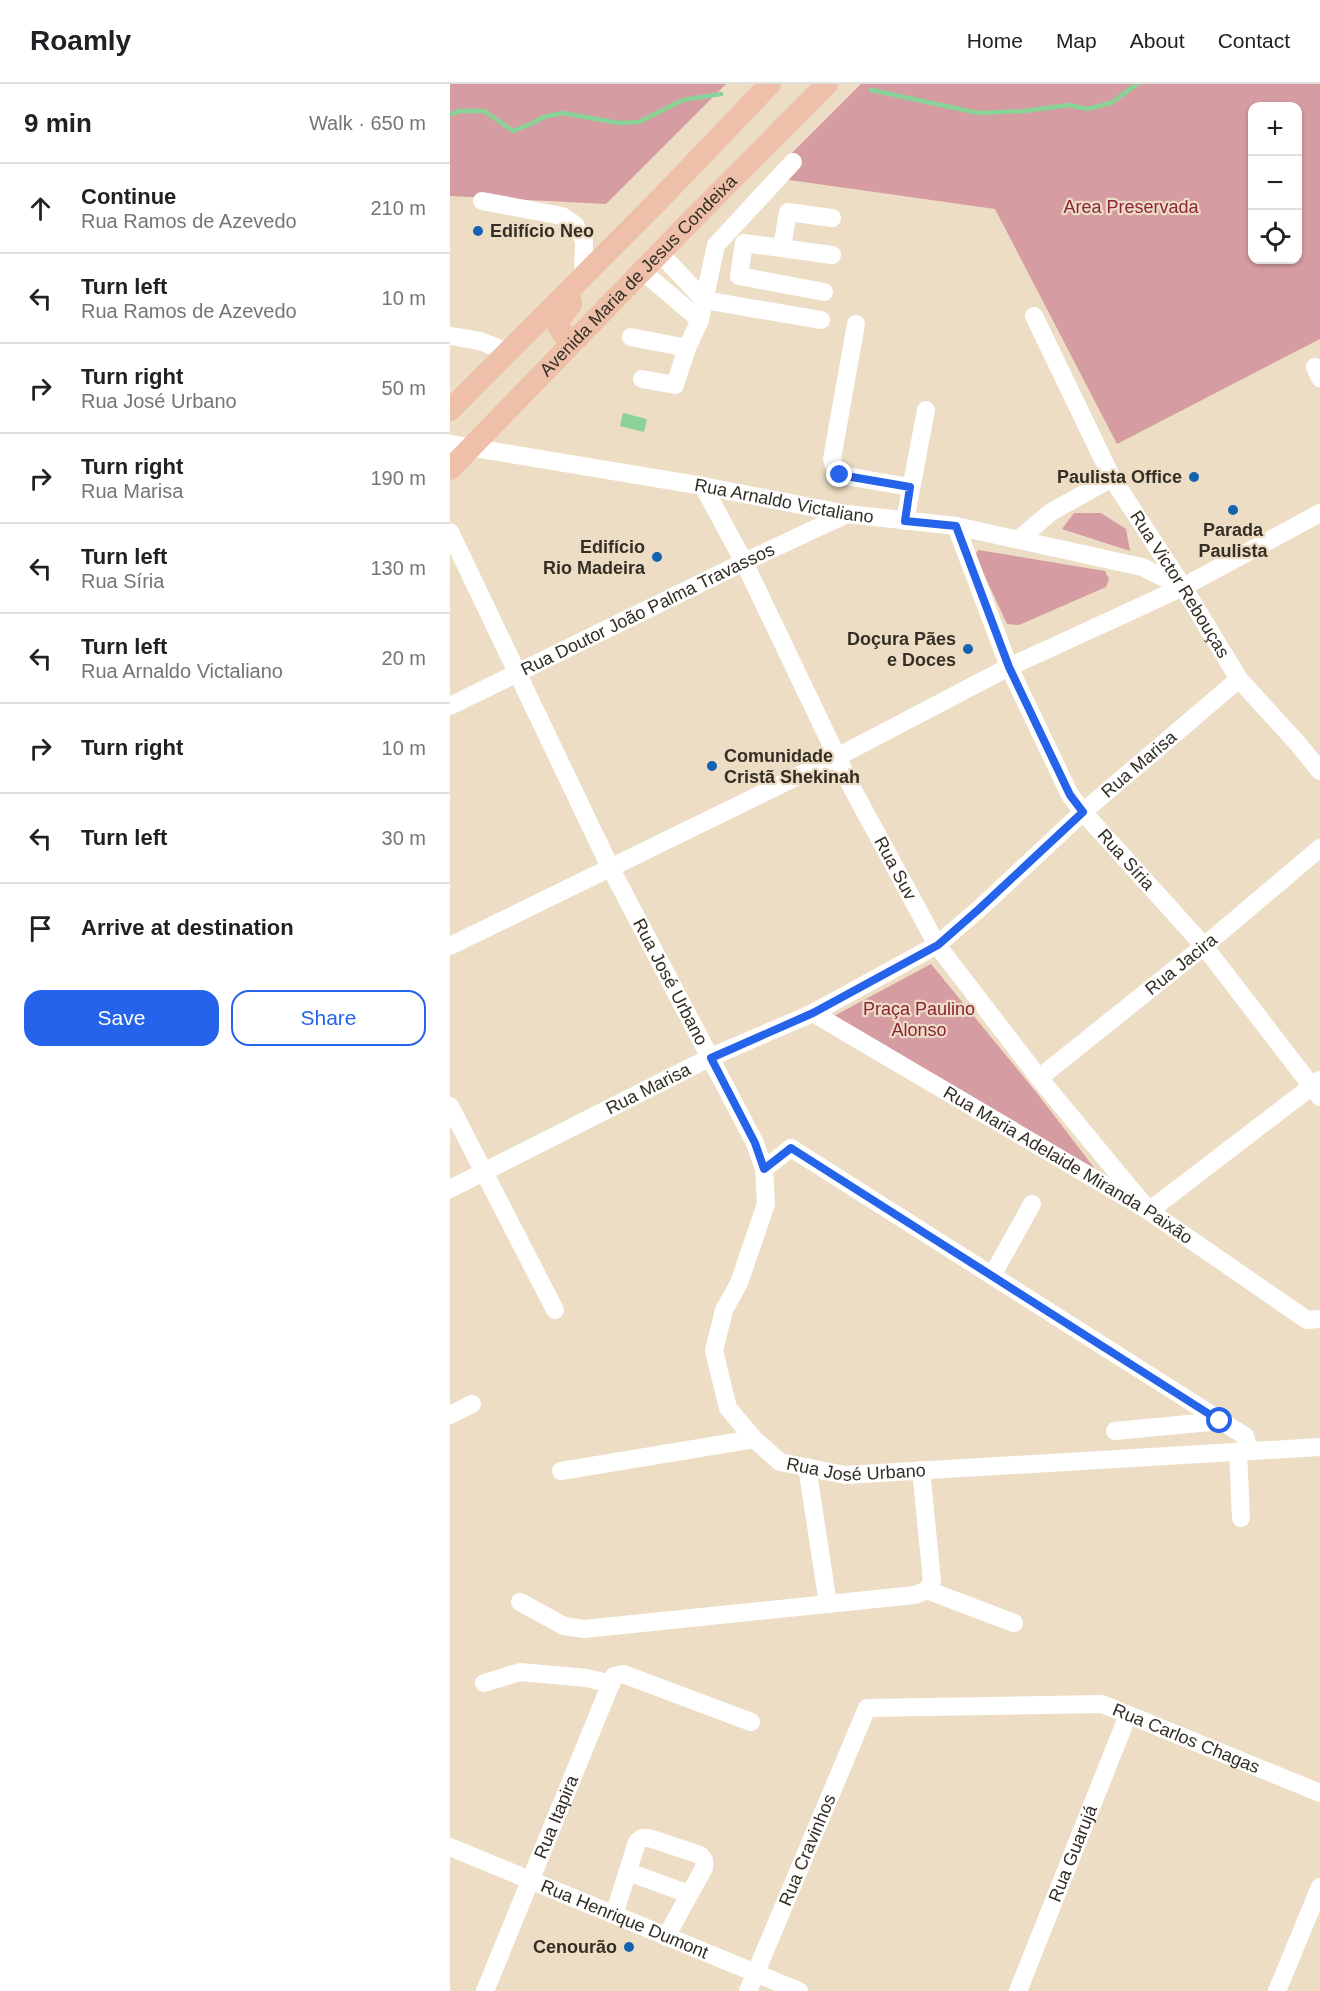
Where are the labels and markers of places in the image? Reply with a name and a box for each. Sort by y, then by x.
place label: Edifício Neo [490,221,594,241]
marker: Edifício Neo [471,224,485,238]
place label: Paulista Office [1057,467,1182,487]
marker: Paulista Office [1187,470,1201,484]
marker: Parada Paulista [1226,503,1240,517]
place label: Parada Paulista [1198,520,1269,561]
place label: Edifício Rio Madeira [543,537,646,578]
marker: Edifício Rio Madeira [650,550,664,564]
place label: Doçura Pães e Doces [847,629,956,670]
marker: Doçura Pães e Doces [961,642,975,656]
place label: Comunidade Cristã Shekinah [724,746,860,787]
marker: Comunidade Cristã Shekinah [705,759,719,773]
place label: Cenourão [533,1937,617,1957]
marker: Cenourão [622,1940,636,1954]

